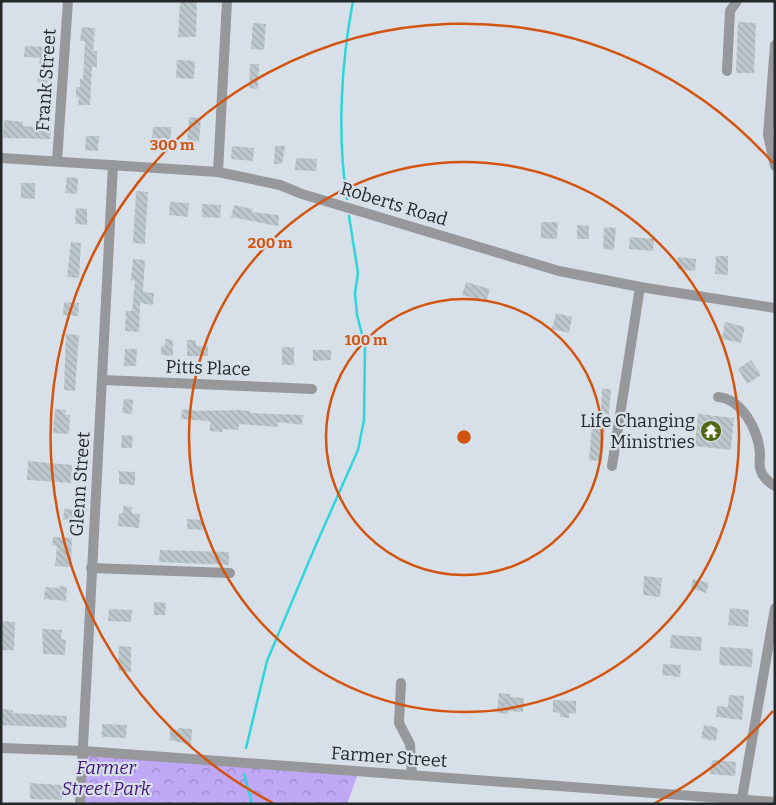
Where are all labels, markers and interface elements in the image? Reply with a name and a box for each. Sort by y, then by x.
street label: Frank Street [31,27,61,132]
text: 300 m [150,136,195,154]
street label: Roberts Road [338,177,451,231]
text: 200 m [248,234,293,252]
text: 100 m [345,331,388,349]
street label: Pitts Place [165,356,251,380]
place label: Life Changing Ministries [580,410,695,453]
temple icon: Life Changing Ministries [699,419,723,443]
centre of rings [455,428,473,446]
street label: Glenn Street [65,430,95,537]
street label: Farmer Street [330,742,448,772]
park label: Farmer Street Park [61,757,151,800]

